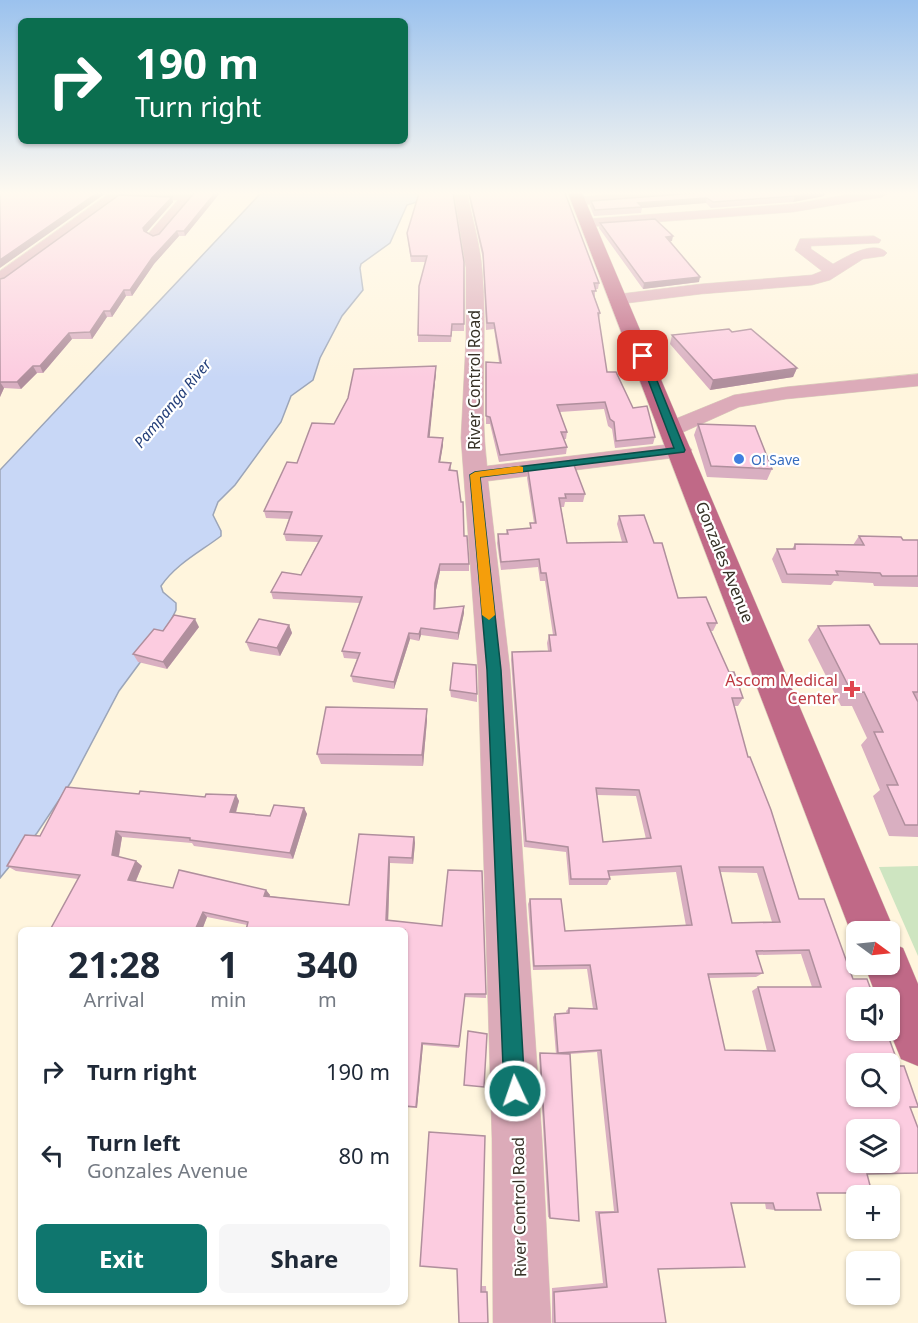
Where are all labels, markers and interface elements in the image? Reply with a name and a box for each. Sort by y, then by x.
text: 190 m [135,34,259,91]
icon: right [36,42,114,120]
text: Turn right [135,88,261,125]
street label: River Control Road [463,310,485,450]
pin [617,330,668,381]
icon: arrive [626,339,659,372]
water label: Pampanga River [129,354,216,452]
place label: O! Save [751,450,800,469]
marker: O! Save [732,452,746,466]
street label: Gonzales Avenue [691,498,759,626]
place label: Ascom Medical Center [725,669,838,709]
marker: Ascom Medical Center [843,680,861,698]
north arrow [846,921,900,975]
map controls [846,921,900,1305]
text: 21:28 [68,940,160,989]
text: 1 [218,940,239,989]
text: 340 [296,940,358,989]
text: Arrival [84,986,145,1013]
text: min [210,986,246,1013]
text: m [318,986,337,1013]
button: sound [846,987,900,1041]
button: search [846,1053,900,1107]
icon: right [36,1055,69,1088]
text: Turn right [87,1056,197,1086]
text: 190 m [326,1056,390,1086]
position arrow [483,1059,547,1123]
button: layers [846,1119,900,1173]
text: Turn left [87,1127,181,1157]
street label: River Control Road [507,1137,531,1277]
icon: left [36,1139,69,1172]
text: 80 m [339,1140,390,1170]
text: Gonzales Avenue [87,1157,248,1184]
button: + [846,1185,900,1239]
button: Exit [36,1224,207,1293]
button: Share [219,1224,390,1293]
button: − [846,1251,900,1305]

